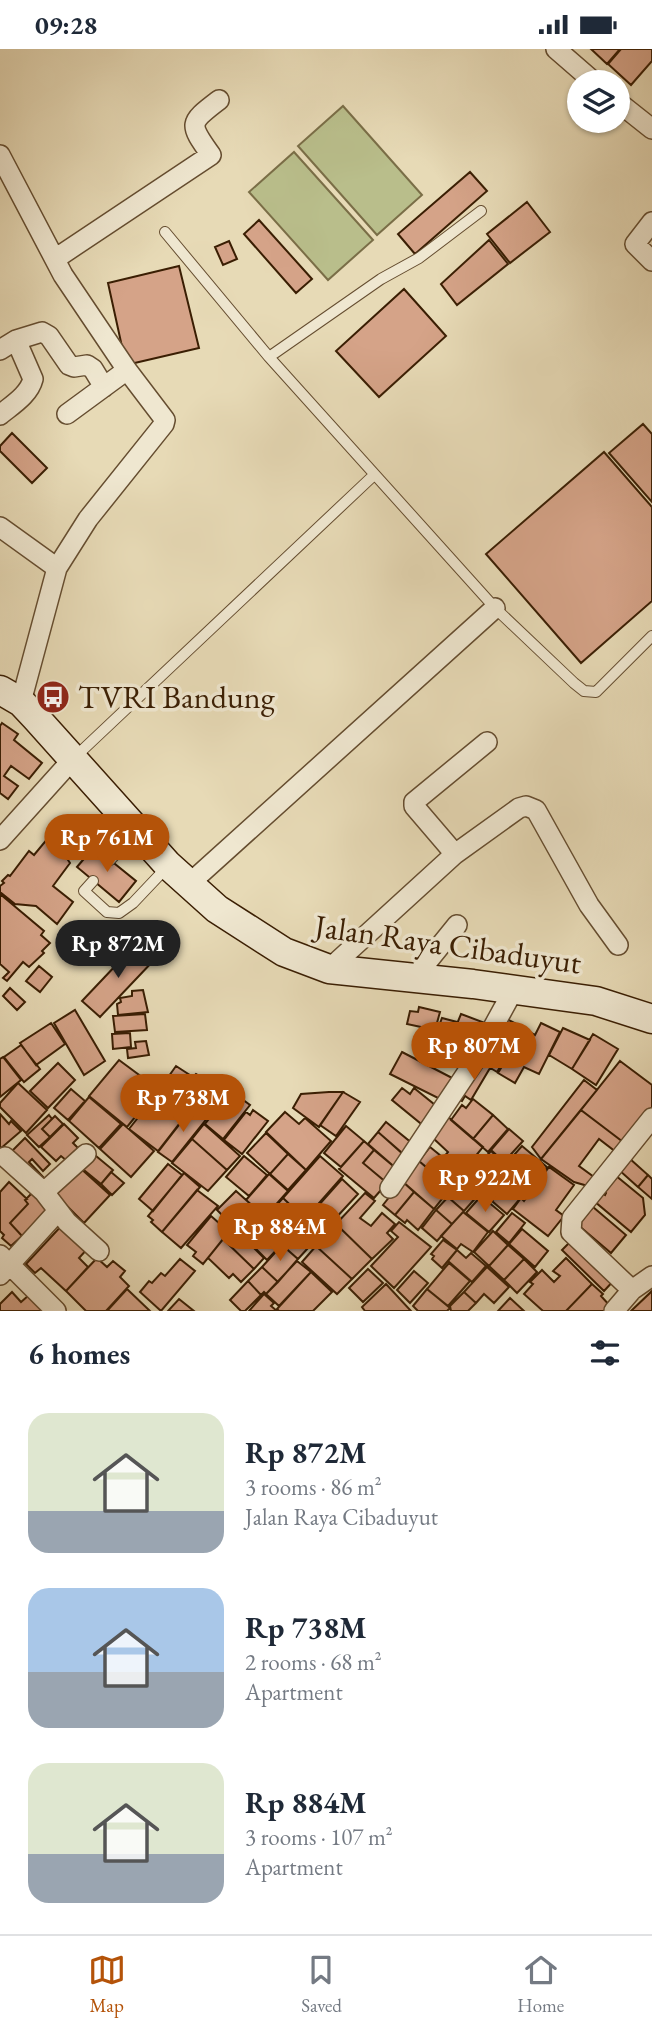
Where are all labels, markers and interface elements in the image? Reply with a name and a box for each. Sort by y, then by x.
text: 09:28 [35,8,97,42]
map controls [567,70,630,133]
button: layers [567,70,630,133]
place label: TVRI Bandung [78,676,276,718]
bus stop icon: TVRI Bandung [34,678,72,716]
pin: Rp 761M [42,815,172,874]
text: Rp 761M [60,822,154,852]
street label: Jalan Raya Cibaduyut [309,904,584,983]
pin: Rp 872M [53,921,183,980]
text: Rp 872M [71,928,165,958]
pin: Rp 807M [409,1023,539,1082]
text: Rp 807M [427,1030,521,1060]
pin: Rp 738M [118,1075,248,1134]
text: Rp 738M [136,1082,230,1112]
pin: Rp 922M [420,1155,550,1214]
text: Rp 922M [438,1162,532,1192]
pin: Rp 884M [215,1203,345,1263]
text: Rp 884M [233,1211,327,1241]
text: 6 homes [28,1334,130,1373]
icon: filters [586,1334,624,1372]
text: Rp 872M [245,1433,367,1472]
icon: home [84,1441,168,1525]
text: 3 rooms · 86 m² [245,1472,382,1502]
text: Jalan Raya Cibaduyut [245,1502,438,1532]
text: Rp 738M [245,1608,367,1647]
icon: home [84,1616,168,1700]
text: 2 rooms · 68 m² [245,1647,382,1677]
text: Apartment [245,1677,343,1707]
text: Rp 884M [245,1783,367,1822]
icon: home [84,1791,168,1875]
text: 3 rooms · 107 m² [245,1822,393,1852]
text: Apartment [245,1852,343,1882]
tab: Map [88,1951,126,2018]
tab: Saved [301,1951,342,2018]
tab: Home [517,1951,564,2018]

